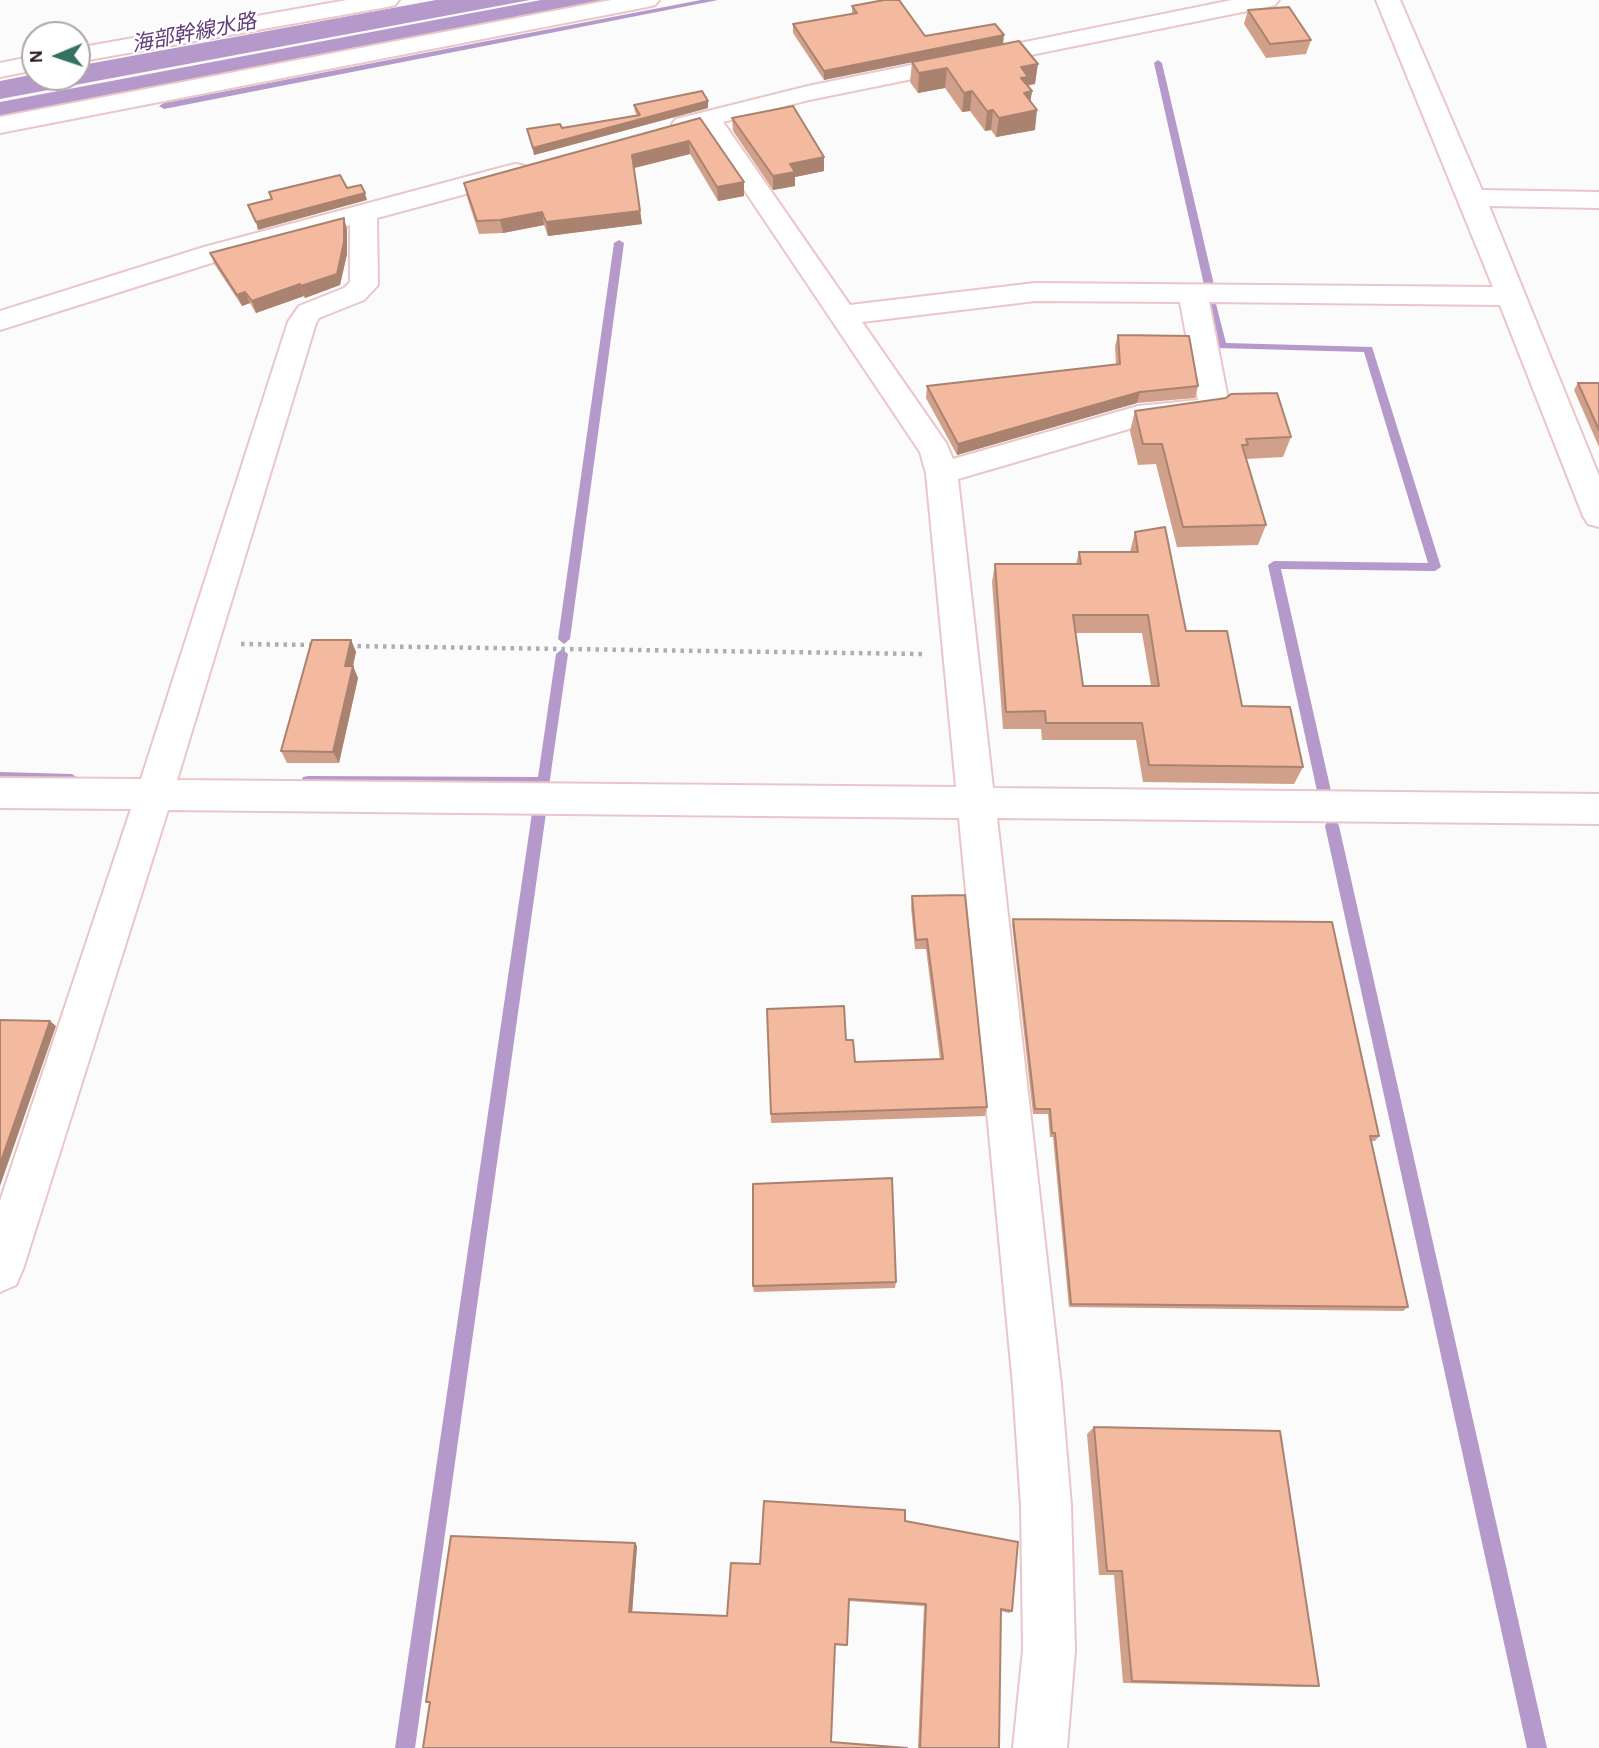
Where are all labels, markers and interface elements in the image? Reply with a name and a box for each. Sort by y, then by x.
water label: 海部幹線水路 [130,9,258,57]
north arrow [21,21,91,91]
text: N [27,50,46,64]

